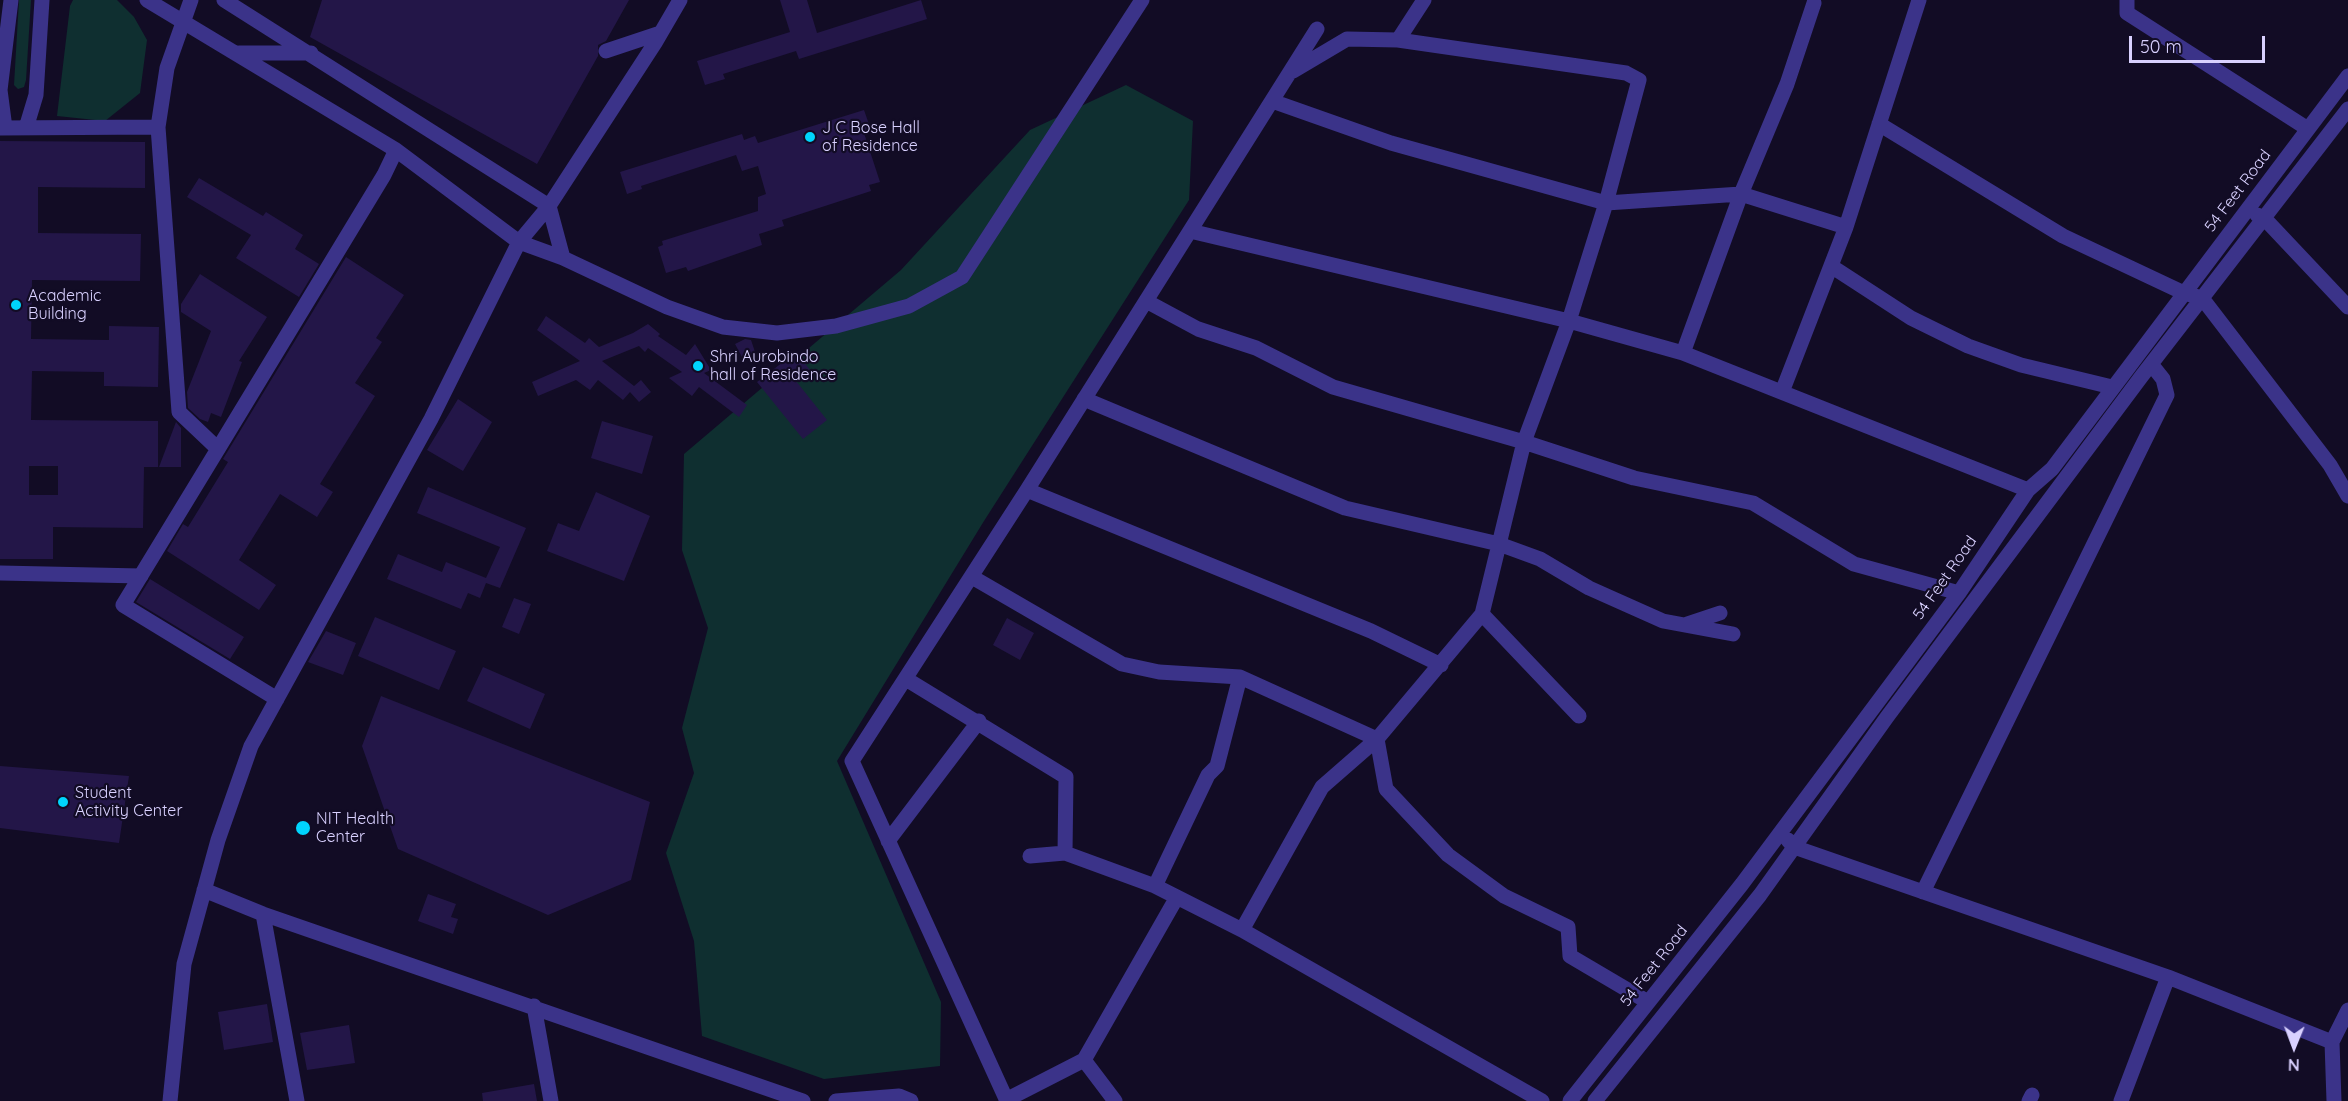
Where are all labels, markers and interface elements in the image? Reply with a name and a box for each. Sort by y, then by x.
scale bar [2132,24,2268,62]
text: 50 m [2140,35,2182,58]
place label: J C Bose Hall of Residence [822,118,920,156]
marker: J C Bose Hall of Residence [803,130,817,144]
street label: 54 Feet Road [2201,146,2275,236]
place label: Academic Building [28,286,101,324]
marker: Academic Building [9,298,23,312]
place label: Shri Aurobindo hall of Residence [710,347,836,385]
marker: Shri Aurobindo hall of Residence [691,359,705,373]
street label: 54 Feet Road [1909,532,1981,624]
place label: Student Activity Center [75,783,183,821]
marker: Student Activity Center [56,795,70,809]
place label: NIT Health Center [316,809,394,847]
marker: NIT Health Center [294,819,312,837]
street label: 54 Feet Road [1616,922,1692,1010]
north arrow [2264,1017,2324,1077]
text: N [2288,1055,2300,1075]

